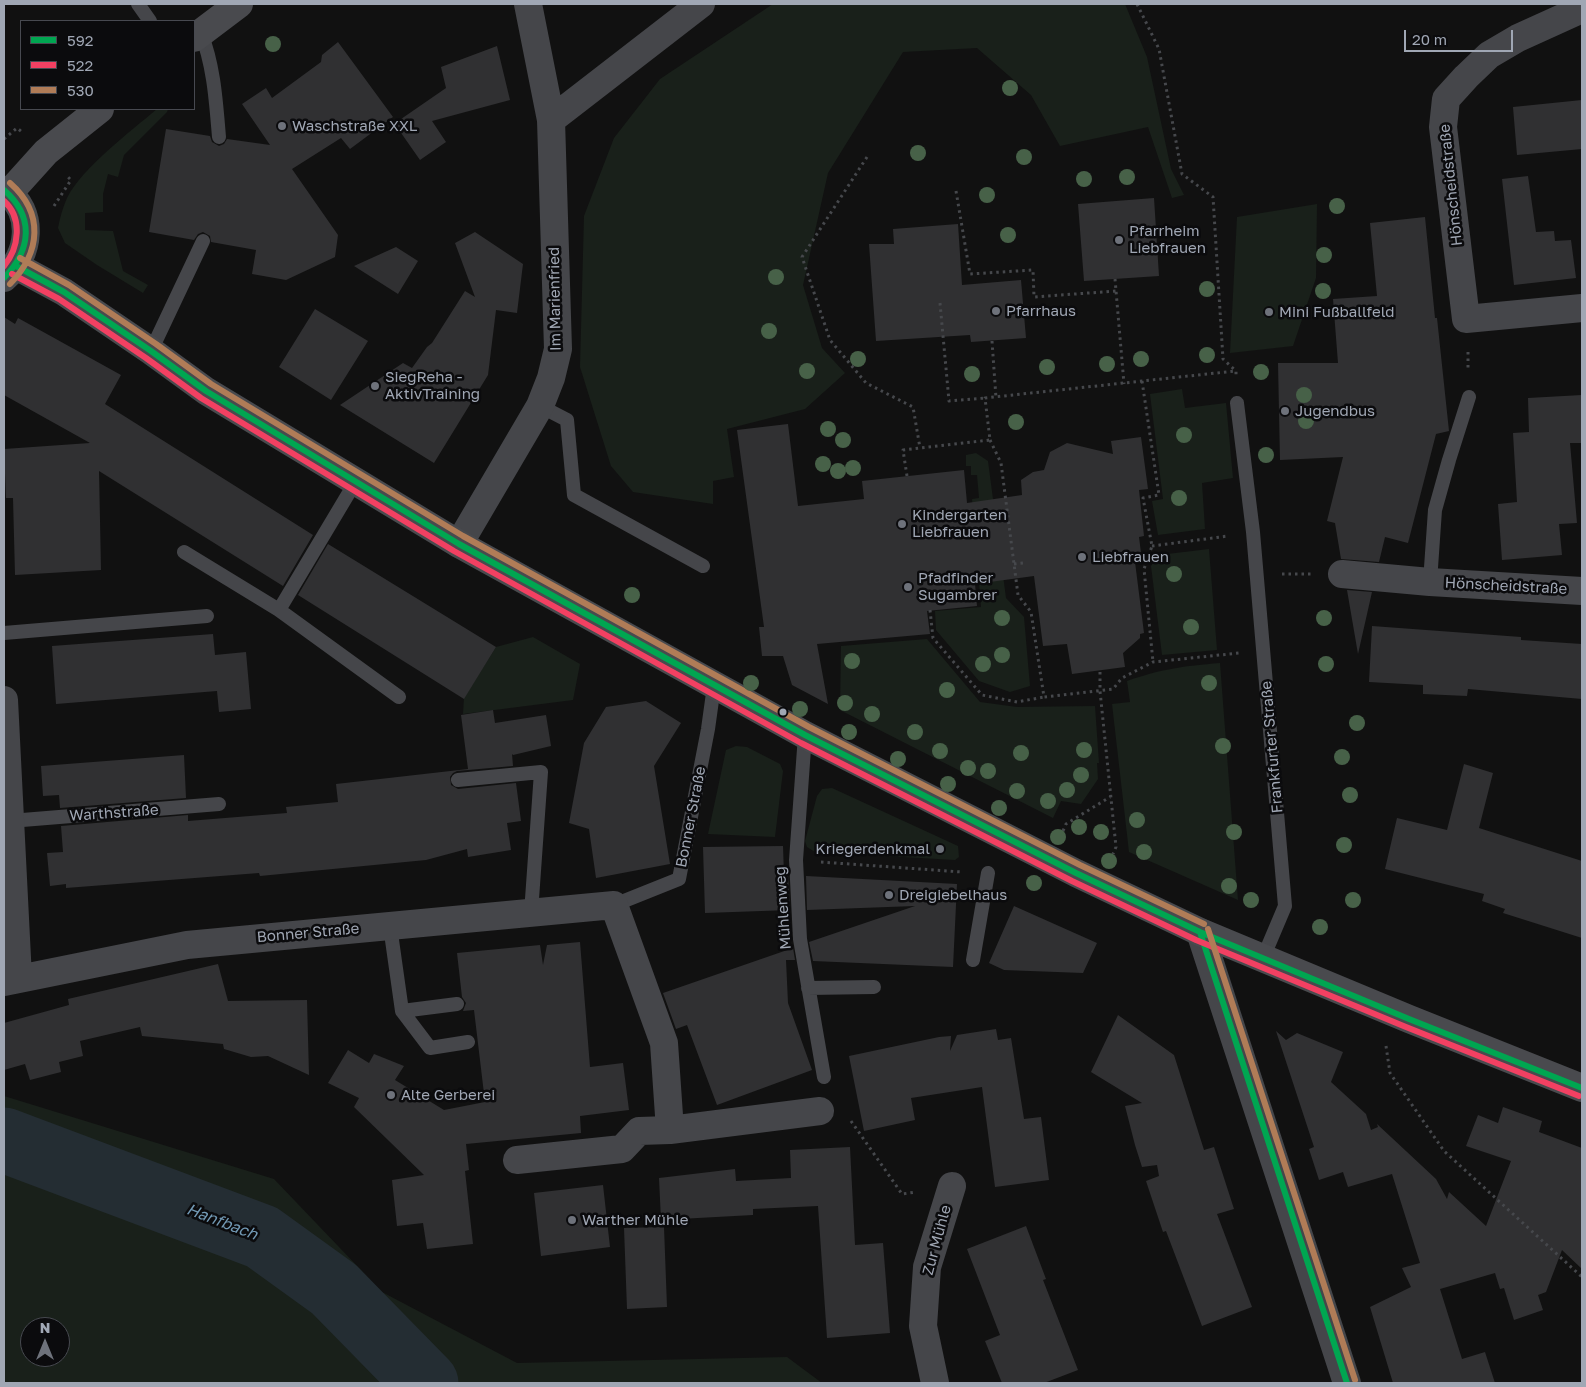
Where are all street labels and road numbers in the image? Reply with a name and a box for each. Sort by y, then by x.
street label: Hönscheidstraße [1436,123,1466,247]
street label: Im Marienfried [545,247,565,351]
street label: Hönscheidstraße [1444,574,1568,598]
street label: Frankfurter Straße [1257,680,1287,814]
street label: Bonner Straße [672,765,710,869]
street label: Warthstraße [69,801,159,825]
street label: Mühlenweg [771,866,795,950]
street label: Bonner Straße [256,920,360,946]
street label: Zur Mühle [919,1203,955,1277]

